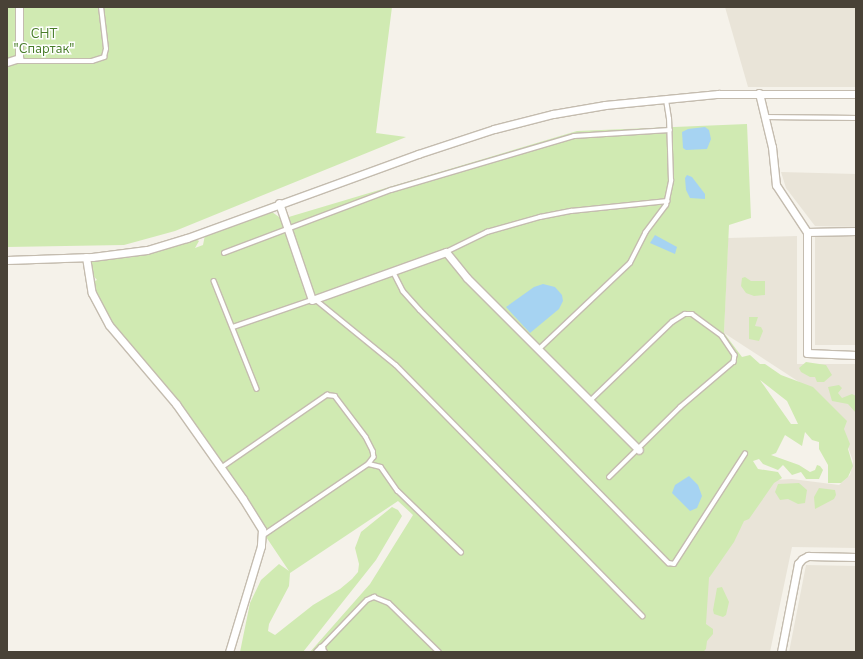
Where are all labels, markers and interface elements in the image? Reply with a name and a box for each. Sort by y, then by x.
park label: СНТ "Спартак" [14,27,74,58]

